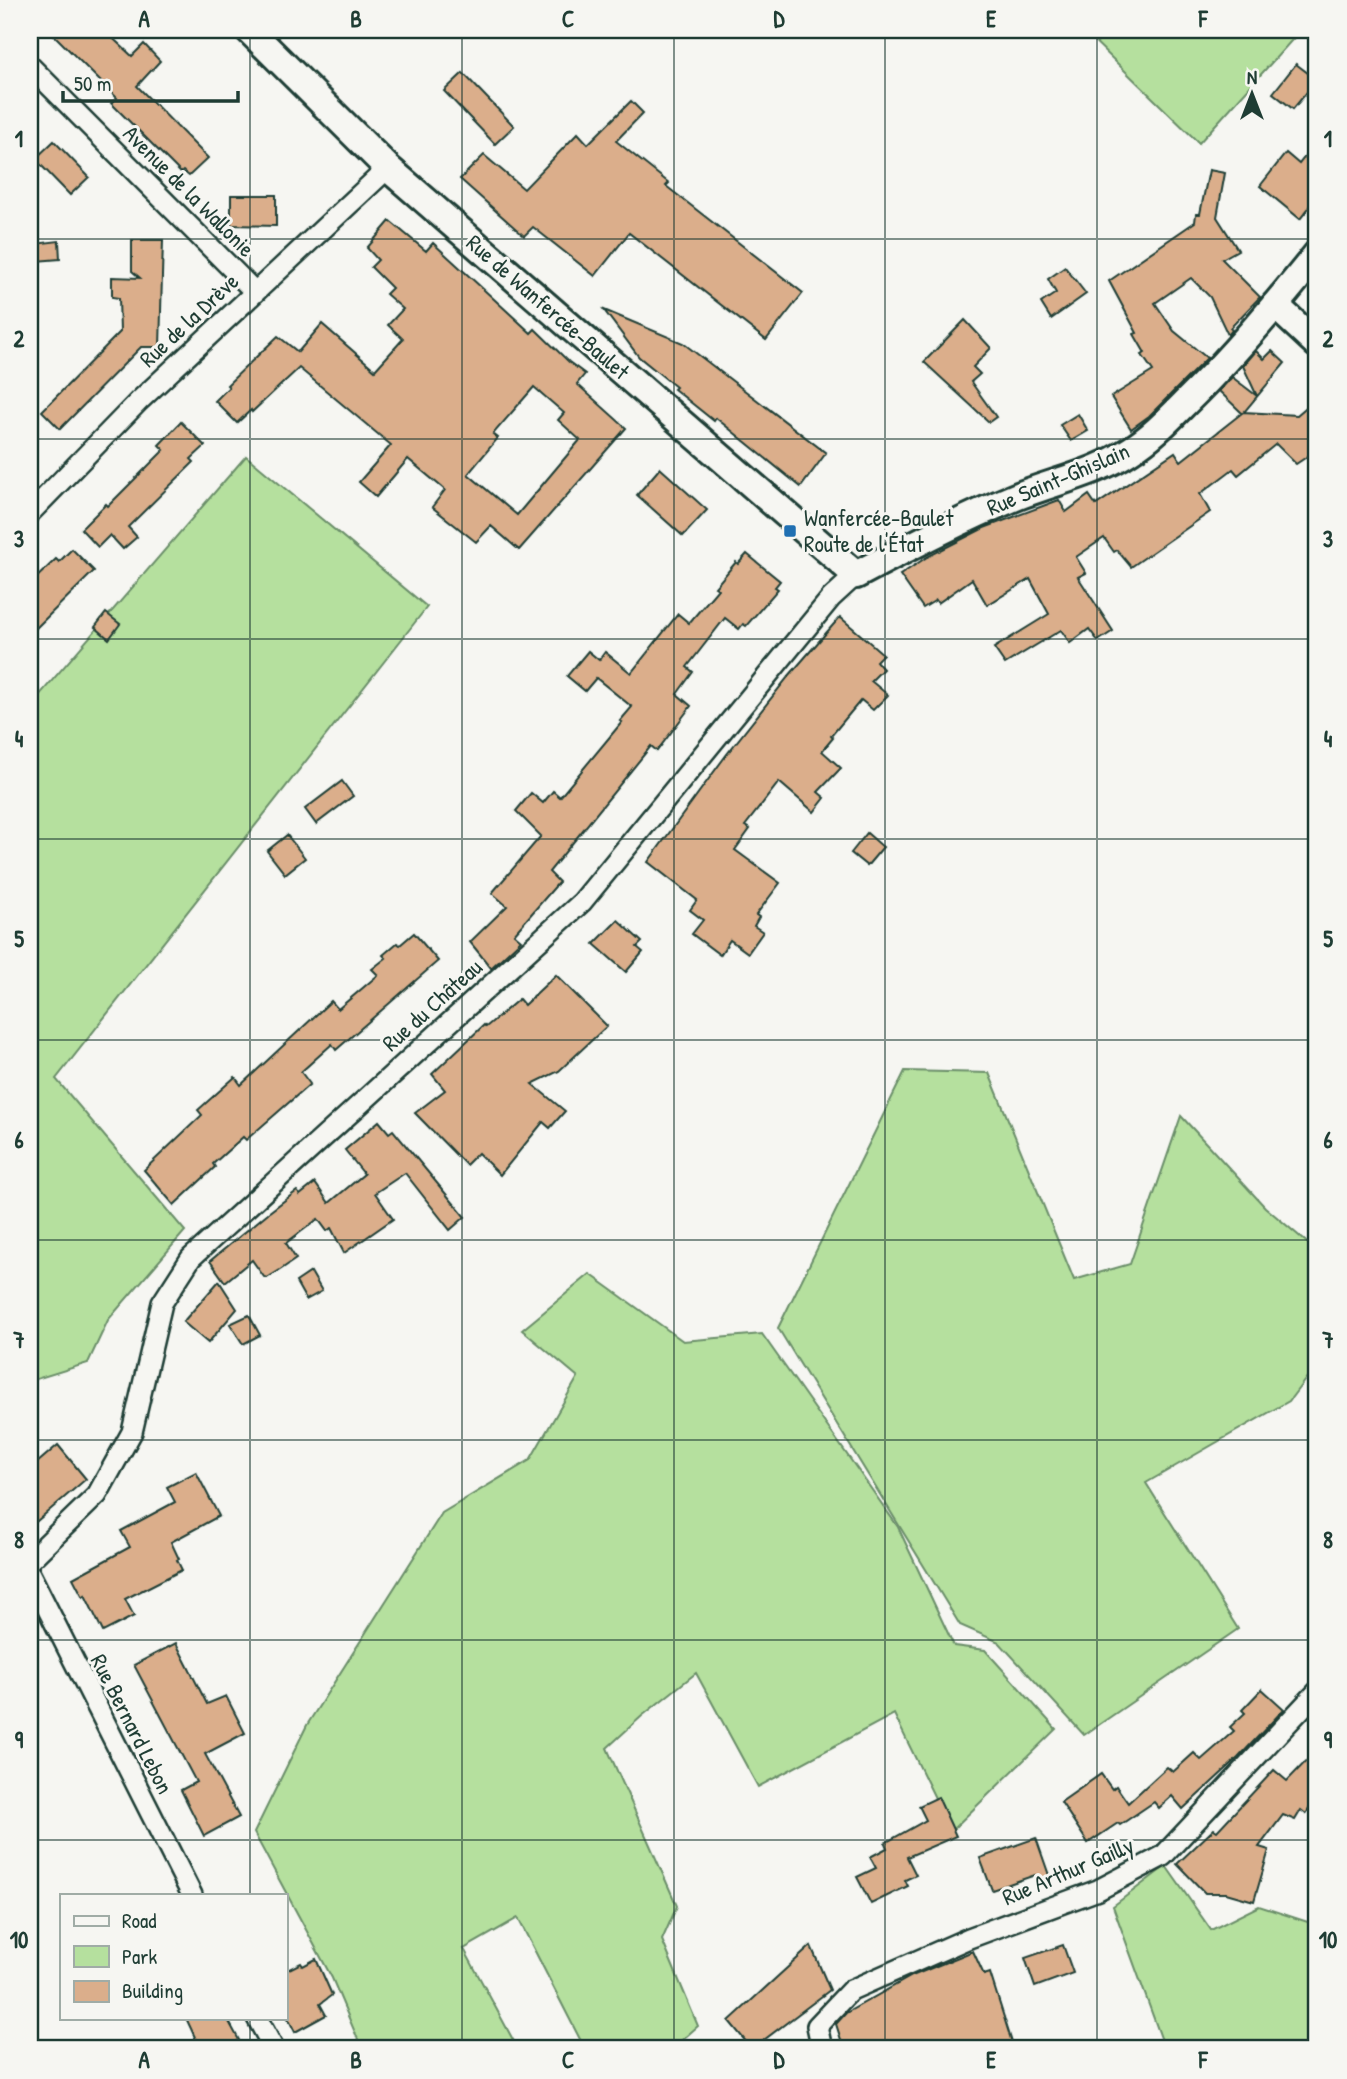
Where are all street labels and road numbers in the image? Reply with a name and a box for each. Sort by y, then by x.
street label: Avenue de la Wallonie [117,118,262,263]
street label: Rue de Wanfercée-Baulet [460,227,637,387]
street label: Rue de la Drève [132,266,245,374]
street label: Rue Saint-Ghislain [982,435,1134,522]
street label: Rue du Château [375,952,488,1058]
street label: Rue Bernard Lebon [84,1649,181,1799]
street label: Rue Arthur Gailly [997,1829,1139,1912]

